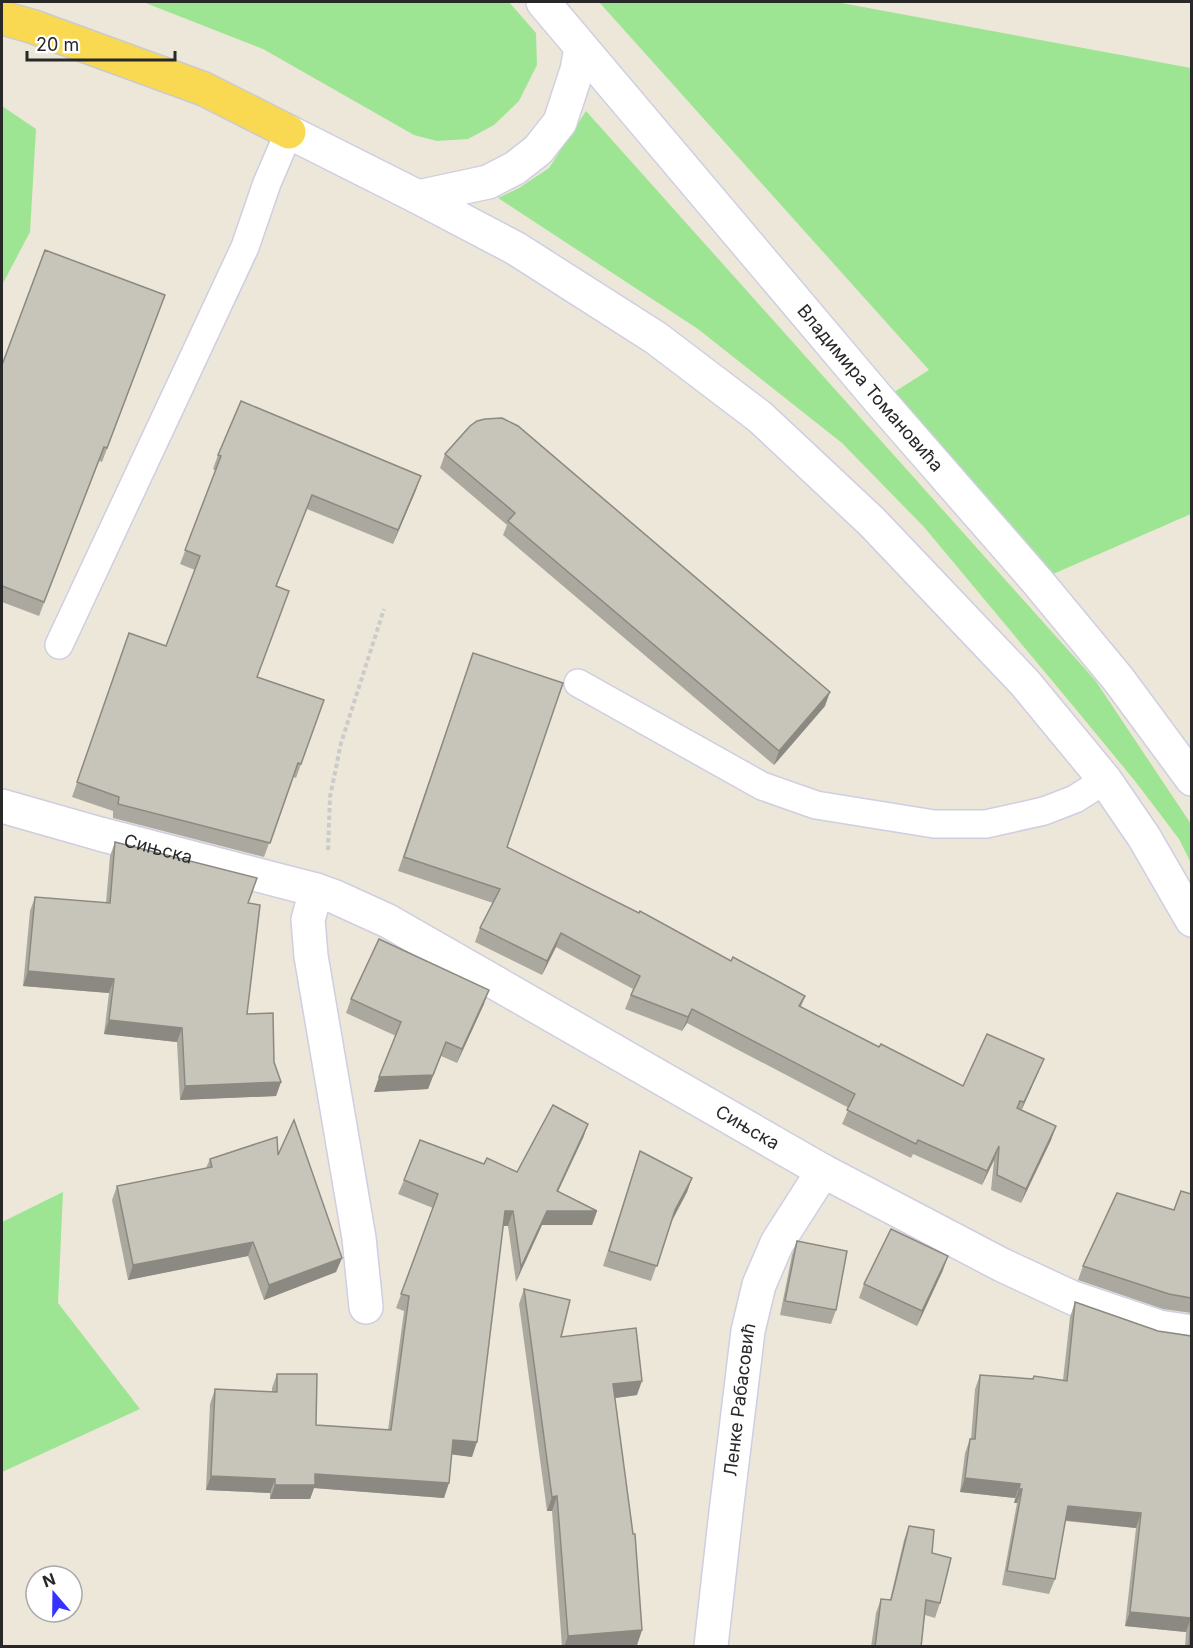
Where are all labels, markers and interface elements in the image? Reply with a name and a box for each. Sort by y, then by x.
scale bar [27,24,176,62]
text: 20 m [36,34,79,55]
street label: Владимира Томановића [793,300,948,476]
street label: Сињска [122,830,195,868]
street label: Сињска [712,1101,783,1154]
street label: Ленке Рабасовић [719,1321,760,1478]
north arrow [24,1564,84,1624]
text: N [40,1568,58,1591]

